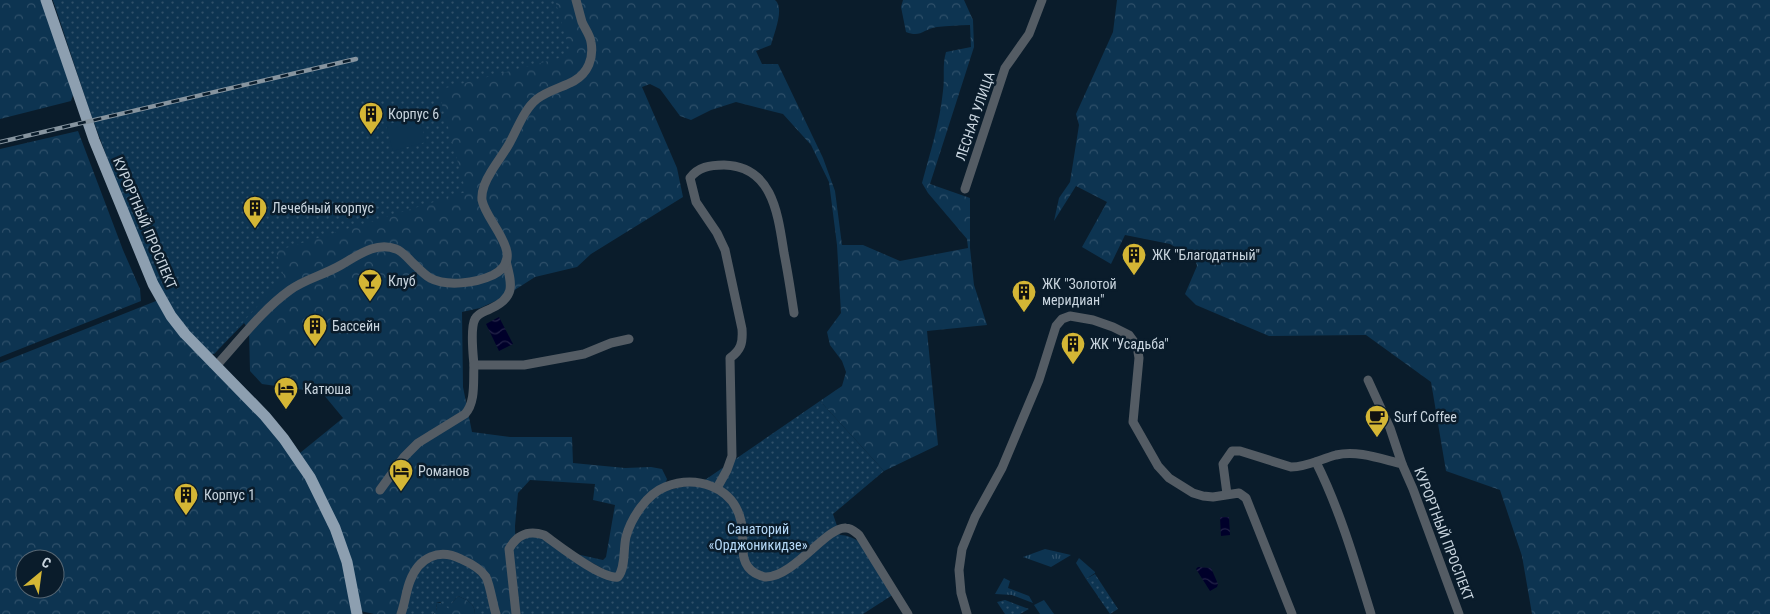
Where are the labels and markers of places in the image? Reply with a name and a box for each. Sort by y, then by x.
building icon: Корпус 6 [358,101,384,135]
place label: Корпус 6 [388,106,439,122]
building icon: Лечебный корпус [242,195,268,229]
place label: Лечебный корпус [272,200,374,216]
building icon: ЖК "Благодатный" [1121,242,1147,276]
place label: ЖК "Благодатный" [1152,247,1260,263]
bar icon: Клуб [357,268,383,302]
place label: Клуб [388,273,416,289]
place label: ЖК "Золотой меридиан" [1042,276,1117,308]
building icon: ЖК "Золотой меридиан" [1011,279,1037,313]
building icon: Бассейн [302,313,328,347]
place label: Бассейн [332,318,380,334]
building icon: ЖК "Усадьба" [1060,331,1086,365]
place label: ЖК "Усадьба" [1090,336,1169,352]
hotel icon: Катюша [273,376,299,410]
place label: Катюша [304,381,351,397]
cafe icon: Surf Coffee [1364,404,1390,438]
place label: Surf Coffee [1394,409,1457,425]
hotel icon: Романов [388,458,414,492]
place label: Романов [418,463,470,479]
building icon: Корпус 1 [173,482,199,516]
place label: Корпус 1 [204,487,255,503]

